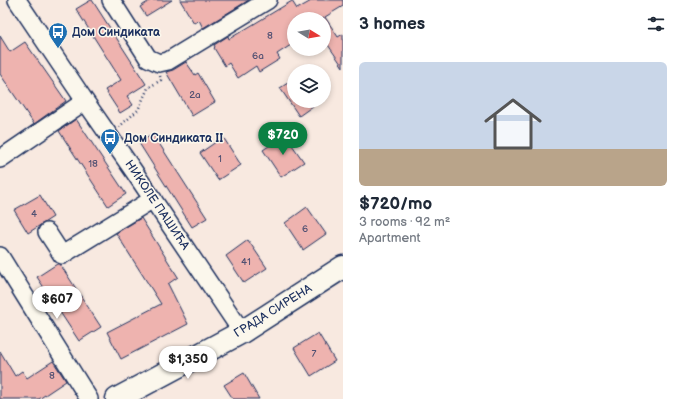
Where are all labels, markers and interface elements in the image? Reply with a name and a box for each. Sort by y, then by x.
north arrow [287,12,331,56]
map controls [287,12,331,108]
icon: filters [645,13,667,35]
text: 3 homes [359,14,425,34]
bus stop icon: Дом Синдиката [47,21,69,49]
place label: Дом Синдиката [72,25,161,40]
house number: 8 [267,30,273,42]
house number: 6a [252,50,264,62]
button: layers [287,64,331,108]
icon: home [477,88,549,160]
house number: 2a [189,89,201,101]
pin: $720 [259,122,307,156]
bus stop icon: Дом Синдиката II [99,127,121,155]
text: $720 [267,127,299,143]
place label: Дом Синдиката II [124,131,223,146]
house number: 1 [218,153,222,165]
street label: НИКОЛЕ ПАШИЋА [121,157,193,253]
house number: 18 [88,158,98,170]
text: $720/mo [359,194,432,214]
house number: 4 [31,208,37,220]
text: 3 rooms · 92 m² [359,214,450,230]
house number: 6 [302,223,308,235]
text: Apartment [359,230,420,246]
house number: 41 [241,256,251,268]
street label: ГРАДА СИРЕНА [231,281,315,341]
pin: $607 [33,286,81,320]
text: $607 [41,291,73,307]
pin: $1,350 [155,346,221,380]
house number: 7 [312,348,317,360]
text: $1,350 [168,351,208,367]
house number: 8 [49,370,55,382]

